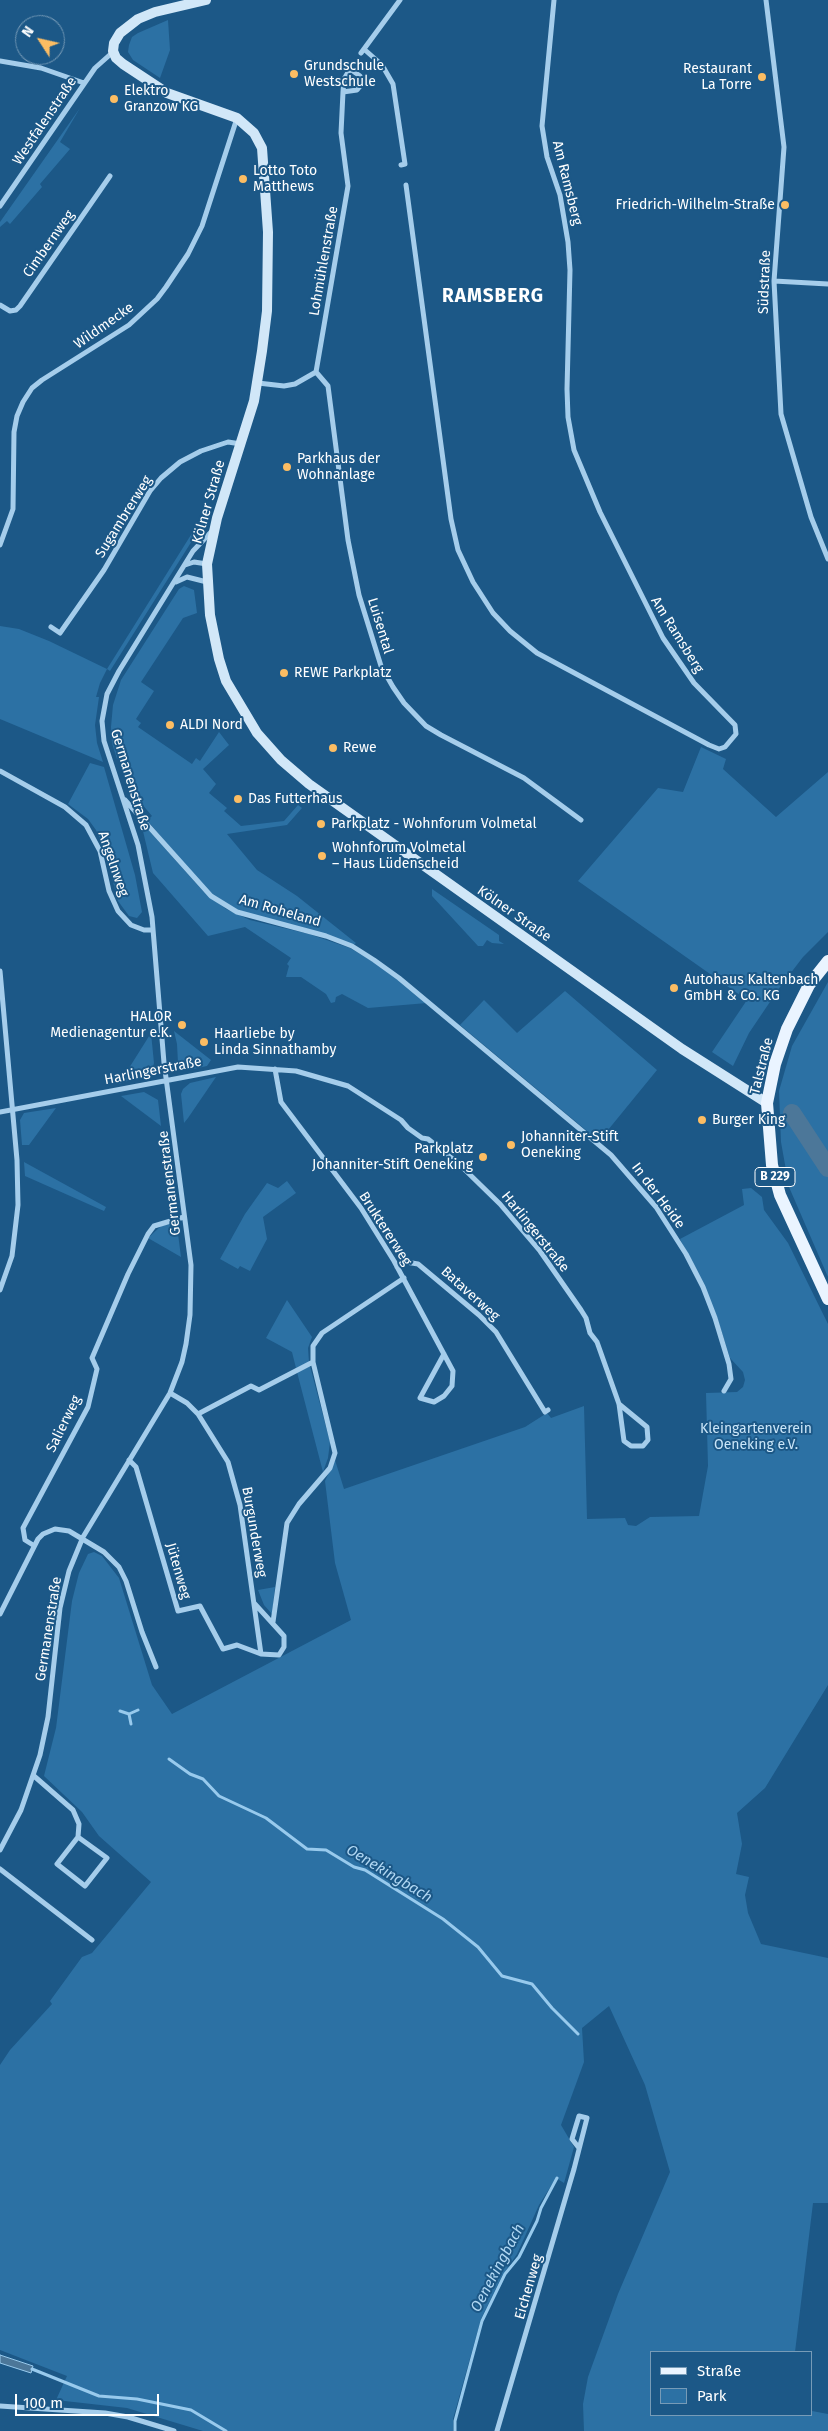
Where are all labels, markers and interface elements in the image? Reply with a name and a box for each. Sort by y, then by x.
north arrow [15,15,65,65]
text: N [18,23,38,40]
place label: Grundschule Westschule [304,58,384,90]
place label: Restaurant La Torre [683,61,752,94]
marker: Grundschule Westschule [288,68,300,80]
marker: Restaurant La Torre [756,71,768,83]
street label: Westfalenstraße [9,74,81,168]
place label: Elektro Granzow KG [124,83,198,115]
marker: Elektro Granzow KG [108,93,120,105]
street label: Am Ramsberg [548,139,586,227]
place label: Lotto Toto Matthews [253,163,317,196]
marker: Lotto Toto Matthews [237,173,249,185]
place label: Friedrich-Wilhelm-Straße [616,197,775,213]
marker: Friedrich-Wilhelm-Straße [779,199,791,211]
street label: Lohmühlenstraße [306,205,342,317]
street label: Cimbernweg [20,207,78,281]
street label: Südstraße [755,250,775,314]
district label: RAMSBERG [441,286,545,308]
street label: Wildmecke [71,299,137,353]
place label: Parkhaus der Wohnanlage [297,451,380,484]
street label: Kölner Straße [189,458,229,546]
marker: Parkhaus der Wohnanlage [281,461,293,473]
street label: Sugambrerweg [92,473,156,561]
street label: Am Ramsberg [647,594,707,676]
street label: Luisental [364,596,396,656]
place label: REWE Parkplatz [294,665,391,681]
marker: REWE Parkplatz [278,667,290,679]
place label: ALDI Nord [180,717,243,733]
marker: ALDI Nord [164,719,176,731]
street label: Germanenstraße [107,727,153,833]
place label: Rewe [343,740,377,756]
marker: Rewe [327,742,339,754]
place label: Das Futterhaus [248,791,343,807]
marker: Das Futterhaus [232,793,244,805]
place label: Parkplatz - Wohnforum Volmetal [331,816,537,832]
marker: Parkplatz - Wohnforum Volmetal [315,818,327,830]
street label: Angelnweg [94,829,132,899]
place label: Wohnforum Volmetal – Haus Lüdenscheid [332,840,466,872]
marker: Wohnforum Volmetal – Haus Lüdenscheid [316,850,328,862]
street label: Kölner Straße [474,882,554,946]
street label: Am Roheland [237,891,323,931]
place label: Autohaus Kaltenbach GmbH & Co. KG [684,972,818,1004]
marker: Autohaus Kaltenbach GmbH & Co. KG [668,982,680,994]
place label: HALOR Medienagentur e.K. [50,1009,172,1042]
marker: HALOR Medienagentur e.K. [176,1019,188,1031]
place label: Haarliebe by Linda Sinnathamby [214,1026,336,1058]
marker: Haarliebe by Linda Sinnathamby [198,1036,210,1048]
street label: Talstraße [747,1036,777,1096]
street label: Harlingerstraße [103,1053,203,1089]
place label: Burger King [712,1112,785,1128]
marker: Burger King [696,1114,708,1126]
place label: Johanniter-Stift Oeneking [521,1129,618,1162]
street label: Germanenstraße [155,1130,185,1236]
marker: Johanniter-Stift Oeneking [505,1139,517,1151]
place label: Parkplatz Johanniter-Stift Oeneking [312,1141,473,1174]
marker: Parkplatz Johanniter-Stift Oeneking [477,1151,489,1163]
street label: In der Heide [628,1160,688,1232]
road number: B 229 [755,1168,795,1186]
street label: Harlingerstraße [497,1188,573,1276]
street label: Bruktererweg [355,1189,415,1269]
street label: Bataverweg [437,1263,503,1325]
street label: Salierweg [43,1393,85,1455]
park label: Kleingartenverein Oeneking e.V. [700,1421,812,1454]
street label: Burgunderweg [238,1485,270,1579]
street label: Jütenweg [162,1541,194,1601]
street label: Germanenstraße [32,1576,66,1682]
water label: Oenekingbach [343,1841,435,1907]
water label: Oenekingbach [467,2221,529,2315]
street label: Eichenweg [512,2252,546,2322]
legend [650,2351,813,2416]
text: Straße [697,2362,741,2380]
scale bar [18,2384,161,2416]
text: Park [697,2387,727,2405]
text: 100 m [23,2394,63,2412]

